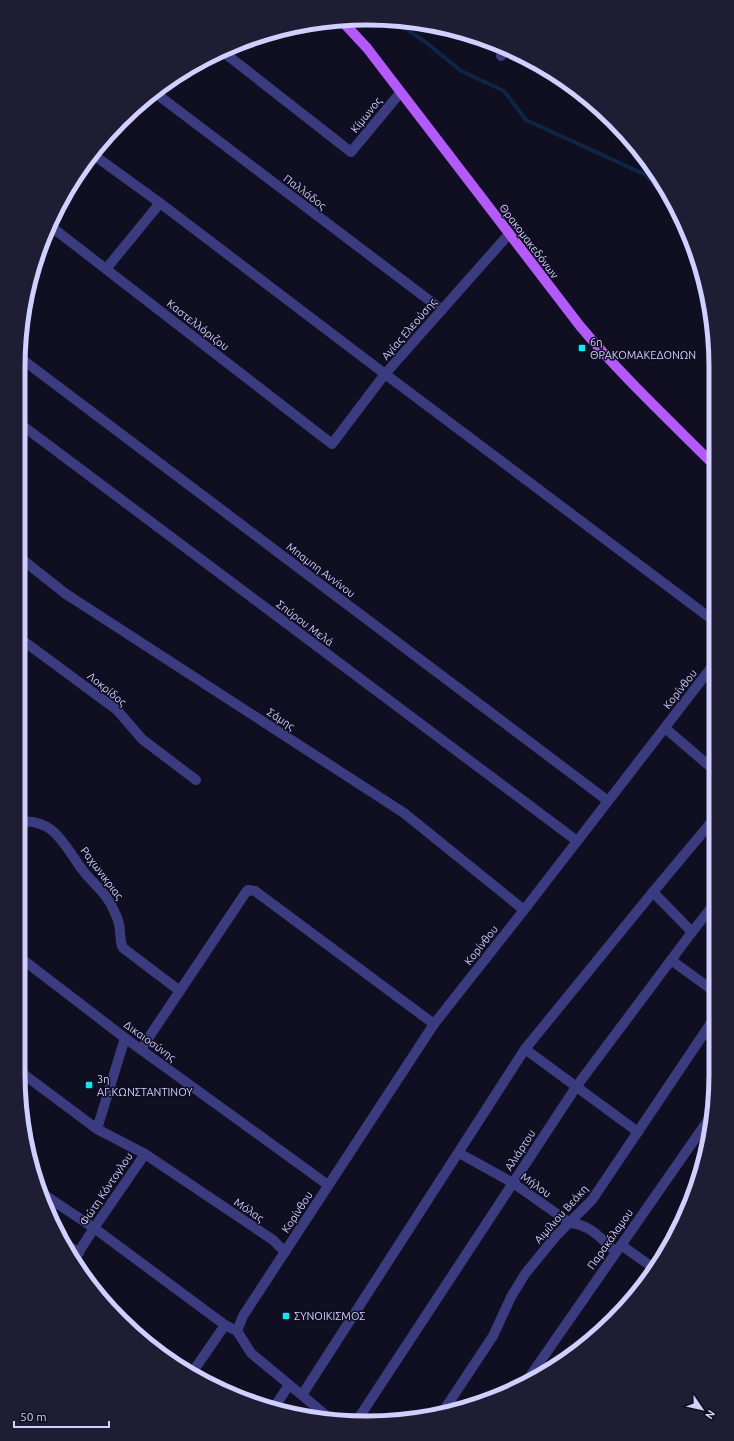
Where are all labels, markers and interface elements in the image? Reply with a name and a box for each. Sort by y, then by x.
street label: Κίμωνος [348,95,385,136]
street label: Παλλάδος [281,172,329,213]
street label: Θρακομακεδόνων [497,201,561,281]
street label: Αγίας Ελεούσης [379,296,440,363]
street label: Καστελλόριζου [165,297,231,353]
place label: 6η ΘΡΑΚΟΜΑΚΕΔΟΝΩΝ [590,336,696,361]
marker: 6η ΘΡΑΚΟΜΑΚΕΔΟΝΩΝ [577,343,587,353]
street label: Μπαμπη Αννίνου [284,540,358,600]
street label: Σπύρου Μελά [274,598,336,648]
street label: Κορίνθου [661,667,699,711]
street label: Λοκρίδος [85,670,129,709]
street label: Σάμης [264,706,297,733]
street label: Ραχωνικριας [78,844,126,902]
street label: Κορίνθου [462,923,500,967]
street label: Δικαιοσύνης [121,1018,178,1065]
place label: 3η ΑΓ.ΚΩΝΣΤΑΝΤΙΝΟΥ [97,1073,193,1098]
marker: 3η ΑΓ.ΚΩΝΣΤΑΝΤΙΝΟΥ [84,1080,94,1090]
street label: Αλιάρτου [502,1127,538,1173]
street label: Φώτη Κόντογλου [77,1150,135,1228]
street label: Μήλου [519,1170,553,1200]
street label: Αιμίλιου Βεάκη [532,1182,590,1246]
street label: Κορίνθου [279,1189,315,1235]
street label: Μόλας [231,1196,266,1225]
street label: Παρακάλαμου [585,1207,635,1271]
place label: ΣΥΝΟΙΚΙΣΜΟΣ [294,1310,365,1322]
marker: ΣΥΝΟΙΚΙΣΜΟΣ [281,1311,291,1321]
north arrow [682,1389,722,1429]
scale bar [14,1403,109,1429]
text: N [703,1408,718,1421]
text: 50 m [20,1410,47,1423]

